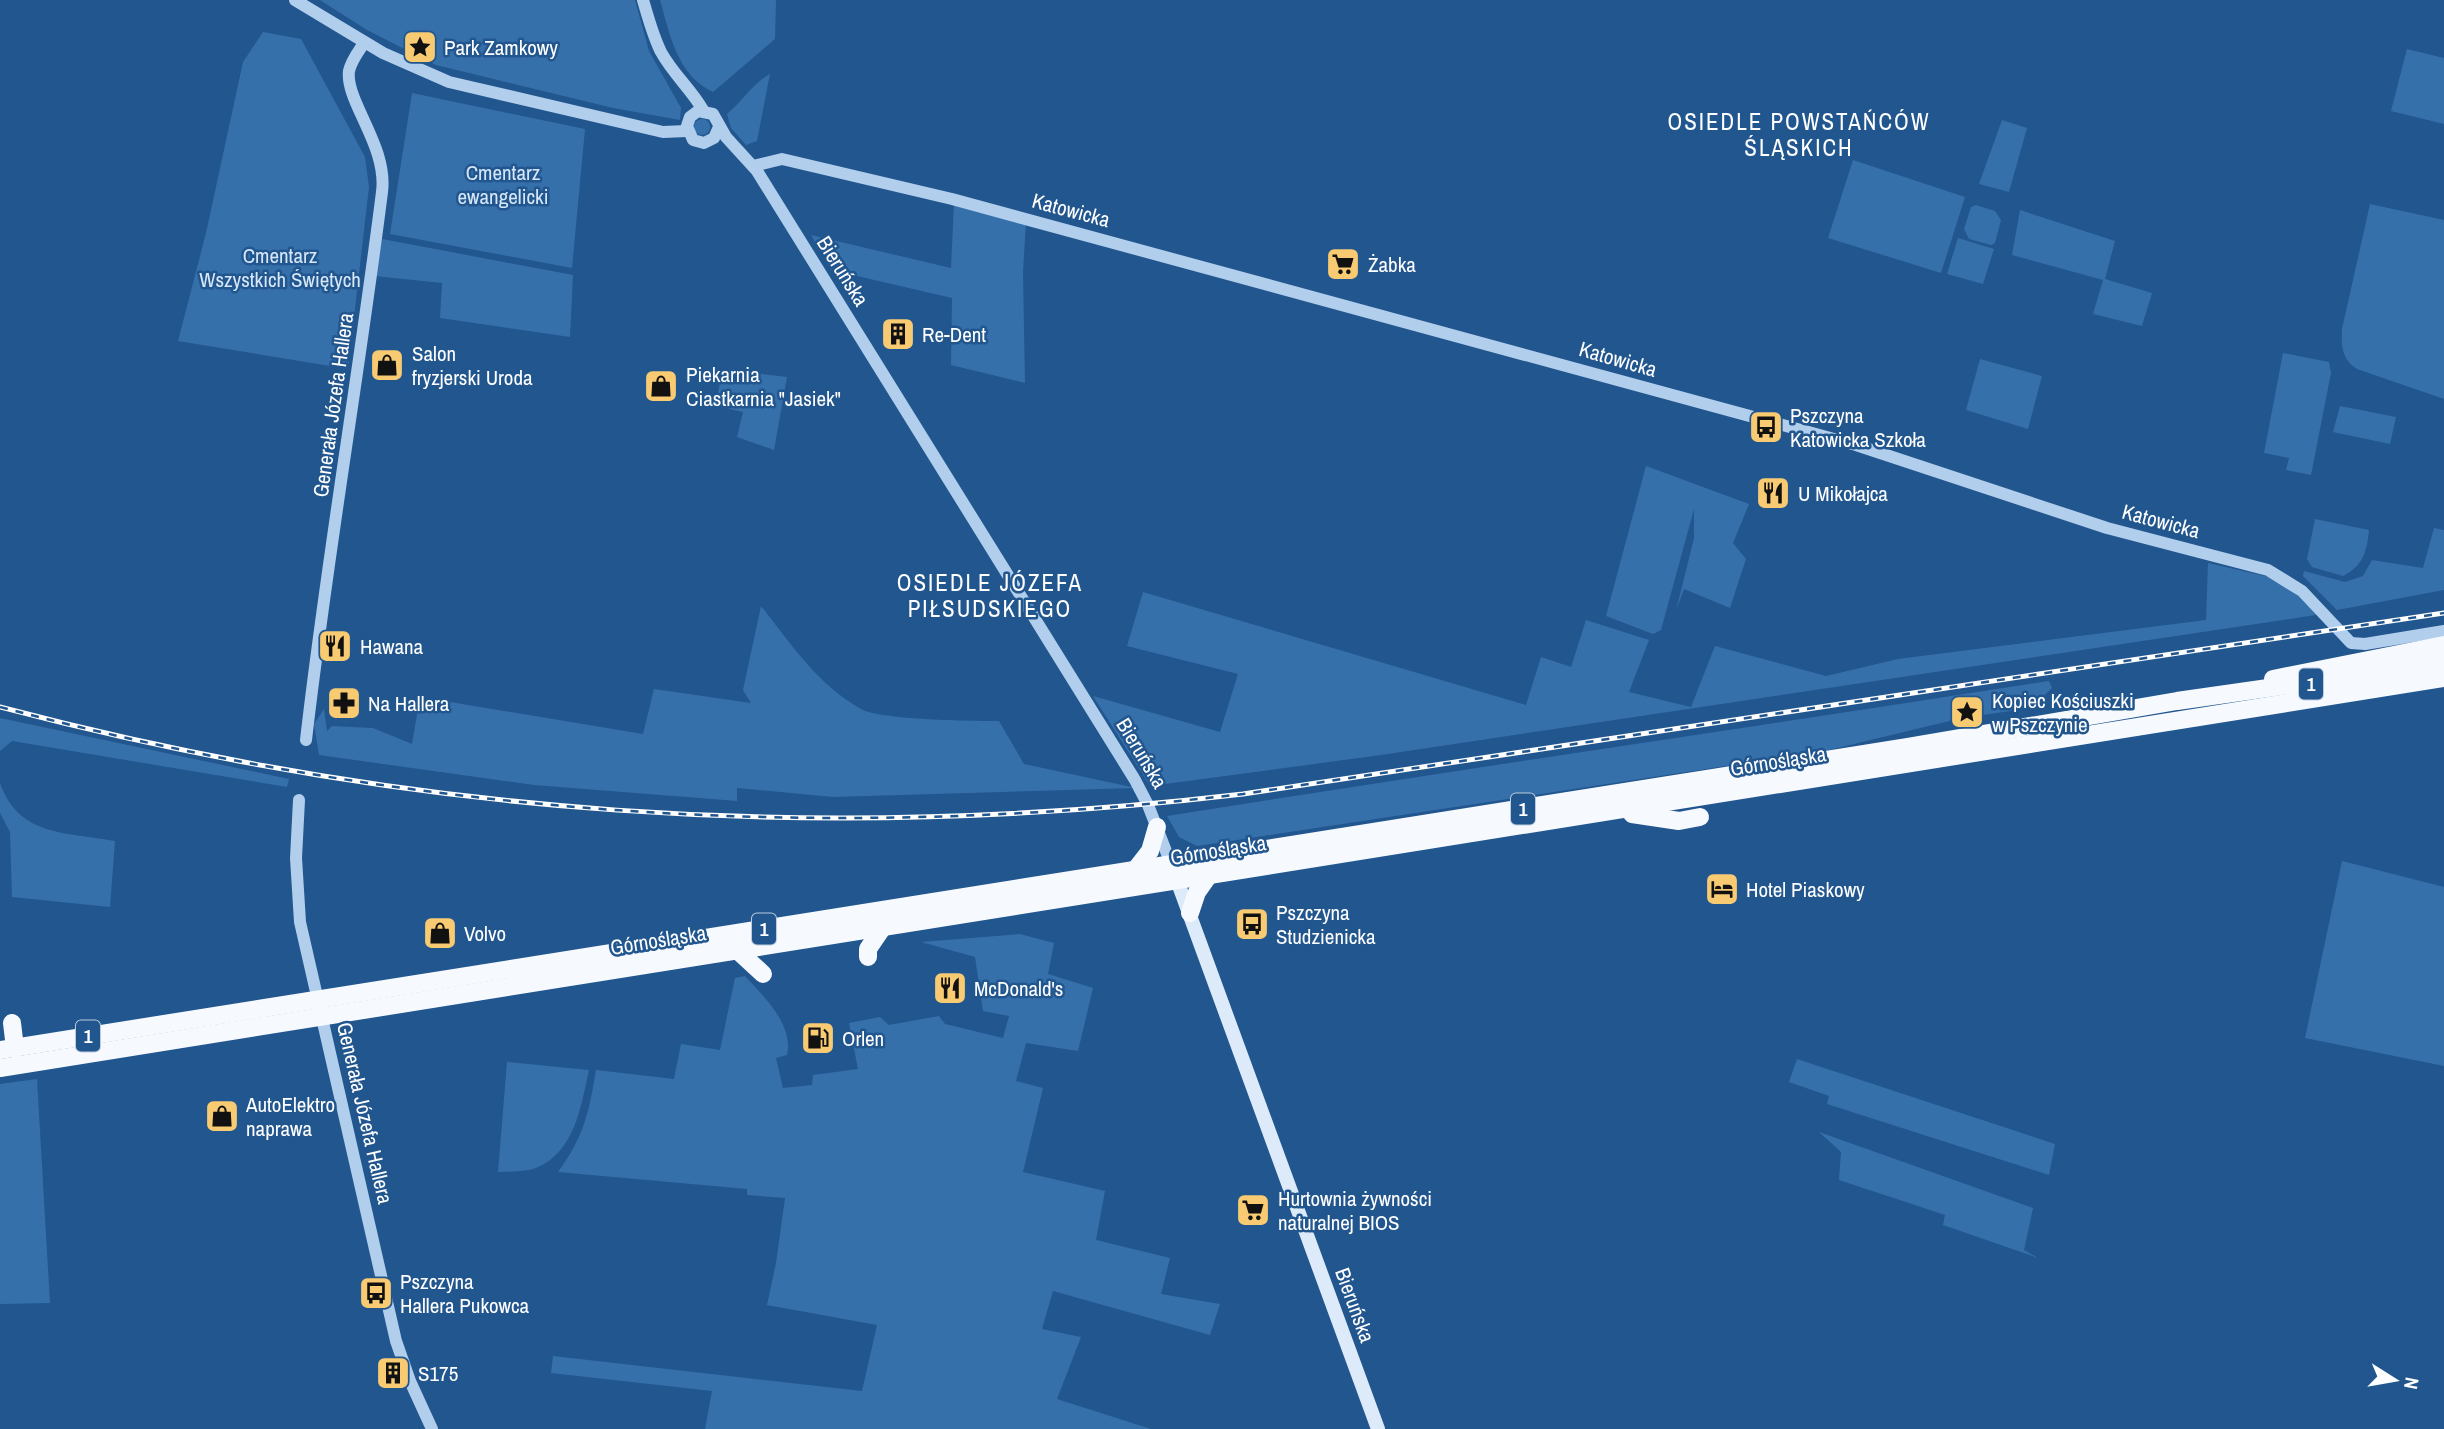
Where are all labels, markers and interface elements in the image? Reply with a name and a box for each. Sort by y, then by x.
place icon: Park Zamkowy [401,28,439,66]
place label: Park Zamkowy [444,33,558,62]
district label: OSIEDLE POWSTAŃCÓW ŚLĄSKICH [1667,106,1931,163]
park label: Cmentarz ewangelicki [458,158,548,211]
street label: Katowicka [1029,186,1114,234]
street label: Bieruńska [810,230,876,312]
park label: Cmentarz Wszystkich Świętych [199,241,361,294]
supermarket icon: Żabka [1324,245,1362,283]
place label: Żabka [1368,250,1416,279]
street label: Generała Józefa Hallera [306,311,360,499]
building icon: Re-Dent [879,315,917,353]
place label: Re-Dent [922,320,986,349]
street label: Katowicka [1576,334,1661,384]
place label: Salon fryzjerski Uroda [412,339,533,392]
shop icon: Salon fryzjerski Uroda [368,346,406,384]
place label: Piekarnia Ciastkarnia "Jasiek" [686,360,841,413]
shop icon: Piekarnia Ciastkarnia "Jasiek" [642,367,680,405]
place label: Pszczyna Katowicka Szkoła [1790,401,1926,454]
bus stop icon: Pszczyna Katowicka Szkoła [1747,408,1785,446]
restaurant icon: U Mikołajca [1754,474,1792,512]
place label: U Mikołajca [1798,479,1888,508]
street label: Katowicka [2119,497,2204,545]
district label: OSIEDLE JÓZEFA PIŁSUDSKIEGO [897,567,1083,624]
restaurant icon: Hawana [316,627,354,665]
place label: Hawana [360,632,424,661]
road number: 1 [2299,668,2323,699]
pharmacy icon: Na Hallera [325,684,363,722]
place label: Kopiec Kościuszki w Pszczynie [1992,686,2134,739]
place label: Na Hallera [368,689,450,718]
place icon: Kopiec Kościuszki w Pszczynie [1948,693,1986,731]
street label: Bieruńska [1110,712,1175,794]
street label: Górnośląska [1728,739,1828,783]
road number: 1 [1511,794,1535,824]
street label: Górnośląska [1168,828,1268,872]
hotel icon: Hotel Piaskowy [1703,870,1741,908]
place label: Hotel Piaskowy [1746,875,1865,904]
place label: Pszczyna Studzienicka [1276,898,1376,951]
bus stop icon: Pszczyna Studzienicka [1233,905,1271,943]
shop icon: Volvo [421,914,459,952]
road number: 1 [752,914,776,945]
street label: Górnośląska [608,918,708,962]
place label: Volvo [464,919,506,948]
restaurant icon: McDonald's [931,969,969,1007]
place label: McDonald's [974,974,1063,1003]
street label: Generała Józefa Hallera [330,1019,400,1207]
fuel station icon: Orlen [799,1019,837,1057]
road number: 1 [76,1020,100,1052]
place label: Orlen [842,1024,884,1053]
place label: AutoElektro naprawa [245,1090,335,1143]
shop icon: AutoElektro naprawa [203,1097,241,1135]
place label: Hurtownia żywności naturalnej BIOS [1278,1184,1432,1237]
supermarket icon: Hurtownia żywności naturalnej BIOS [1234,1191,1272,1229]
street label: Bieruńska [1328,1264,1382,1347]
place label: Pszczyna Hallera Pukowca [400,1267,530,1320]
bus stop icon: Pszczyna Hallera Pukowca [357,1274,395,1312]
north arrow [2360,1345,2430,1415]
building icon: S175 [374,1354,412,1392]
place label: S175 [418,1359,458,1388]
text: N [2398,1375,2426,1391]

